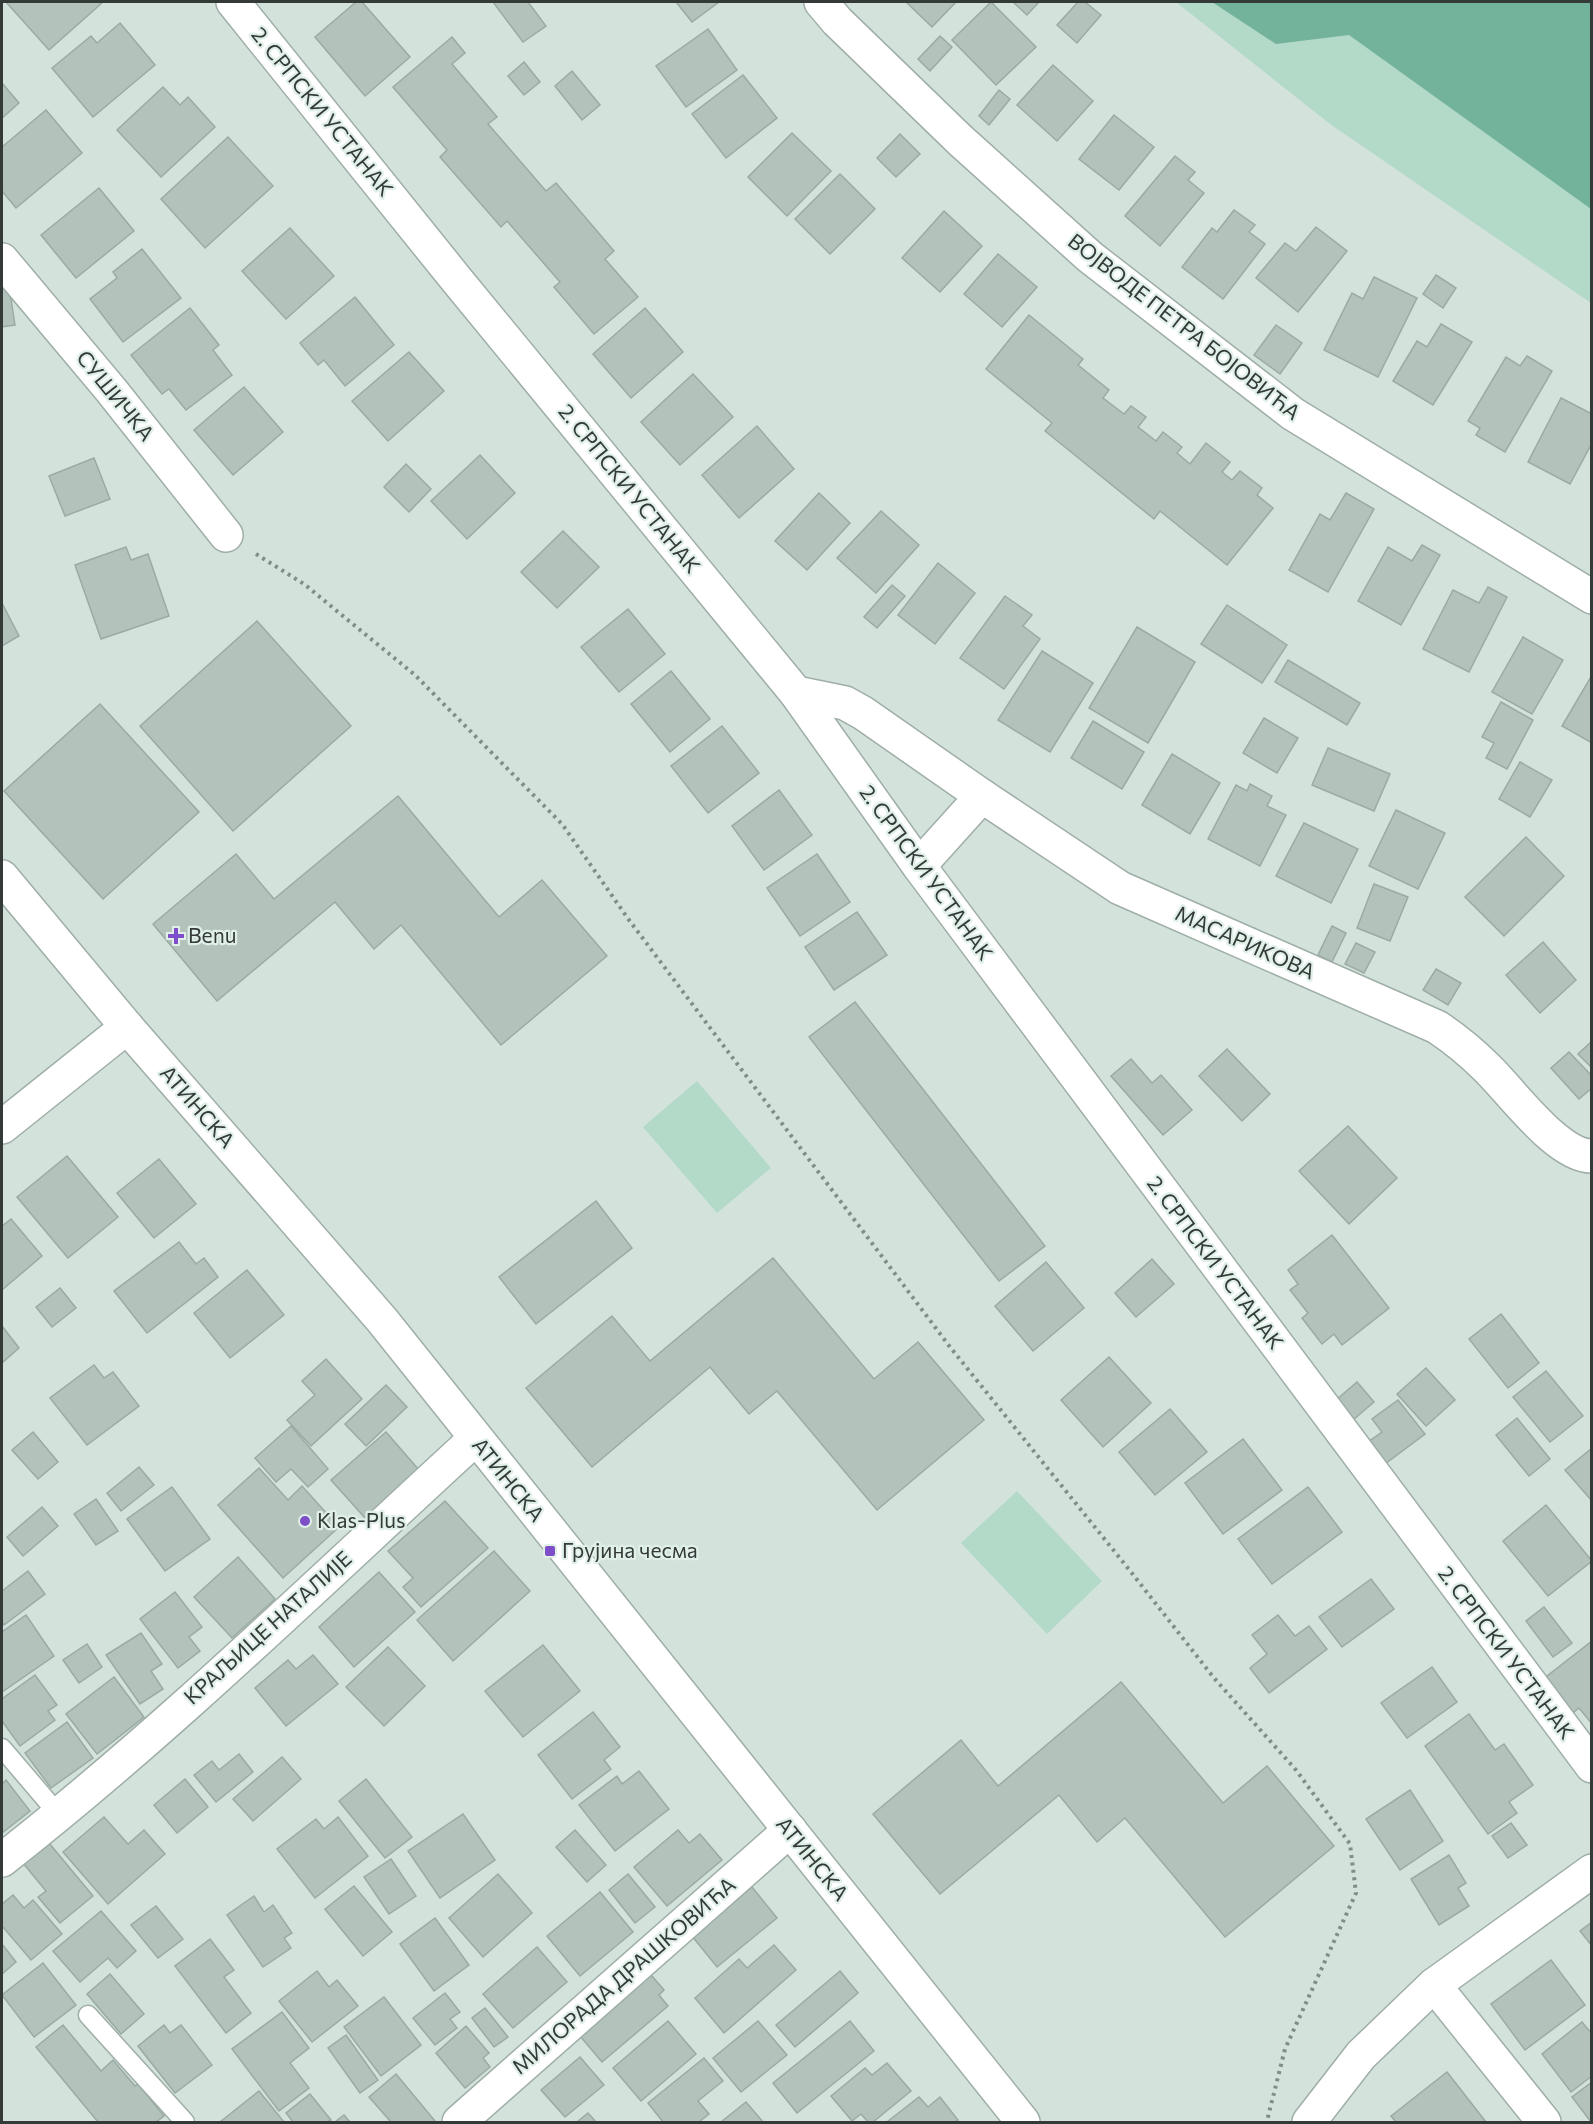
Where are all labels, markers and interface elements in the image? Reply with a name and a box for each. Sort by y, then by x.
street label: 2. СРПСКИ УСТАНАК [247,21,399,201]
street label: ВОЈВОДЕ ПЕТРА БОЈОВИЋА [1064,227,1306,424]
street label: СУШИЧКА [72,345,160,445]
street label: 2. СРПСКИ УСТАНАК [554,398,706,578]
street label: 2. СРПСКИ УСТАНАК [855,780,999,965]
street label: МАСАРИКОВА [1172,900,1319,984]
place label: Benu [188,922,236,947]
marker: Benu [169,929,183,943]
street label: АТИНСКА [156,1060,241,1152]
street label: 2. СРПСКИ УСТАНАК [1143,1171,1289,1354]
street label: АТИНСКА [468,1432,551,1526]
place label: Klas-Plus [317,1507,406,1532]
marker: Klas-Plus [298,1514,312,1528]
place label: Грујина чесма [562,1537,698,1562]
marker: Грујина чесма [543,1544,557,1558]
street label: КРАЉИЦЕ НАТАЛИЈЕ [178,1545,356,1709]
street label: 2. СРПСКИ УСТАНАК [1434,1561,1580,1744]
street label: АТИНСКА [772,1811,855,1905]
street label: МИЛОРАДА ДРАШКОВИЋА [506,1871,740,2079]

